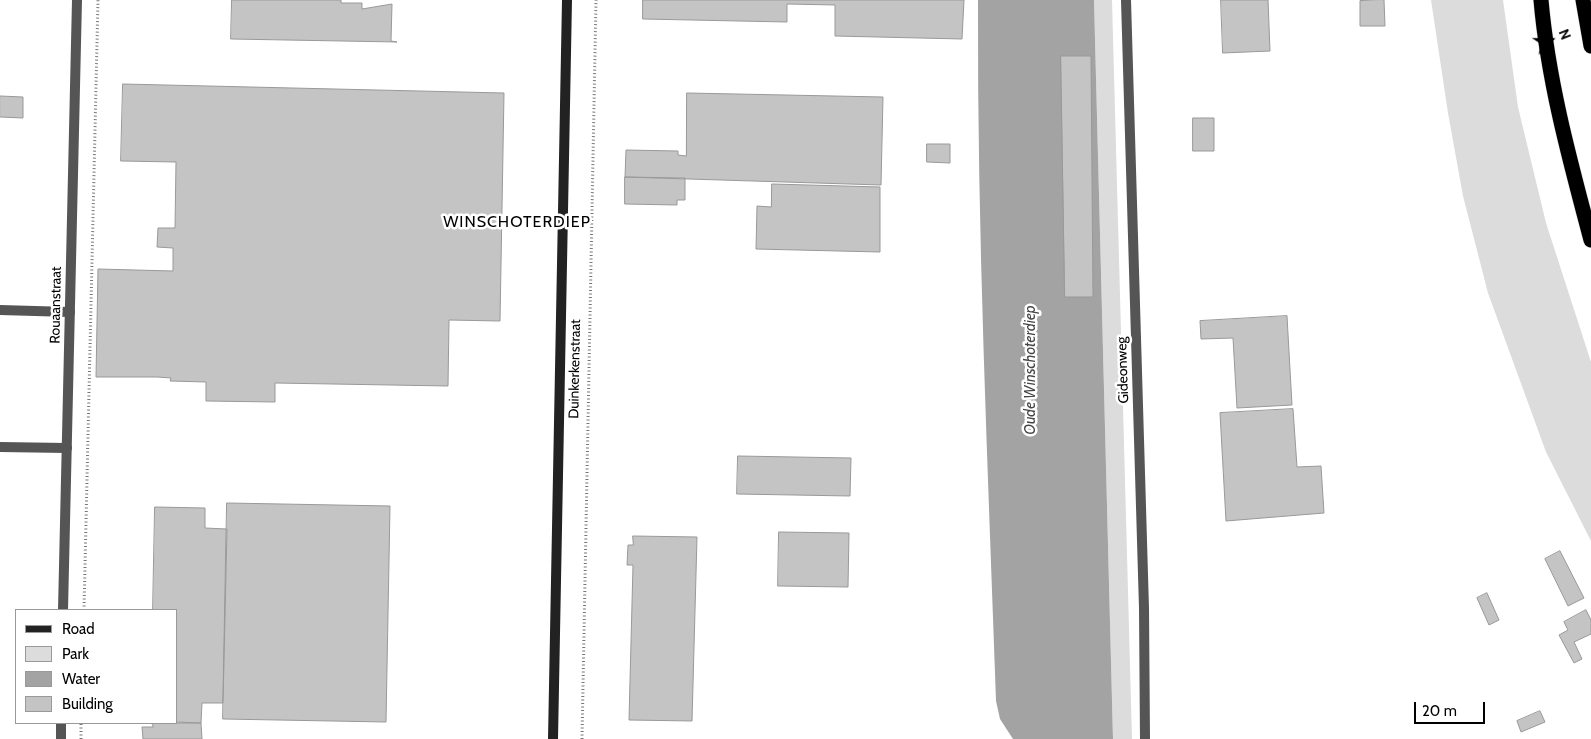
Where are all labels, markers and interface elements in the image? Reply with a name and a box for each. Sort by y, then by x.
north arrow [1526,15,1576,65]
text: N [1555,26,1575,42]
district label: WINSCHOTERDIEP [441,212,593,232]
street label: Rouaanstraat [47,266,65,344]
water label: Oude Winschoterdiep [1022,305,1040,435]
street label: Duinkerkenstraat [566,319,584,419]
street label: Gideonweg [1113,336,1133,404]
legend [15,609,178,724]
text: Road [62,620,95,638]
text: Park [62,645,89,663]
text: Water [62,670,100,688]
scale bar [1416,692,1487,724]
text: Building [62,695,113,713]
text: 20 m [1422,702,1457,720]

